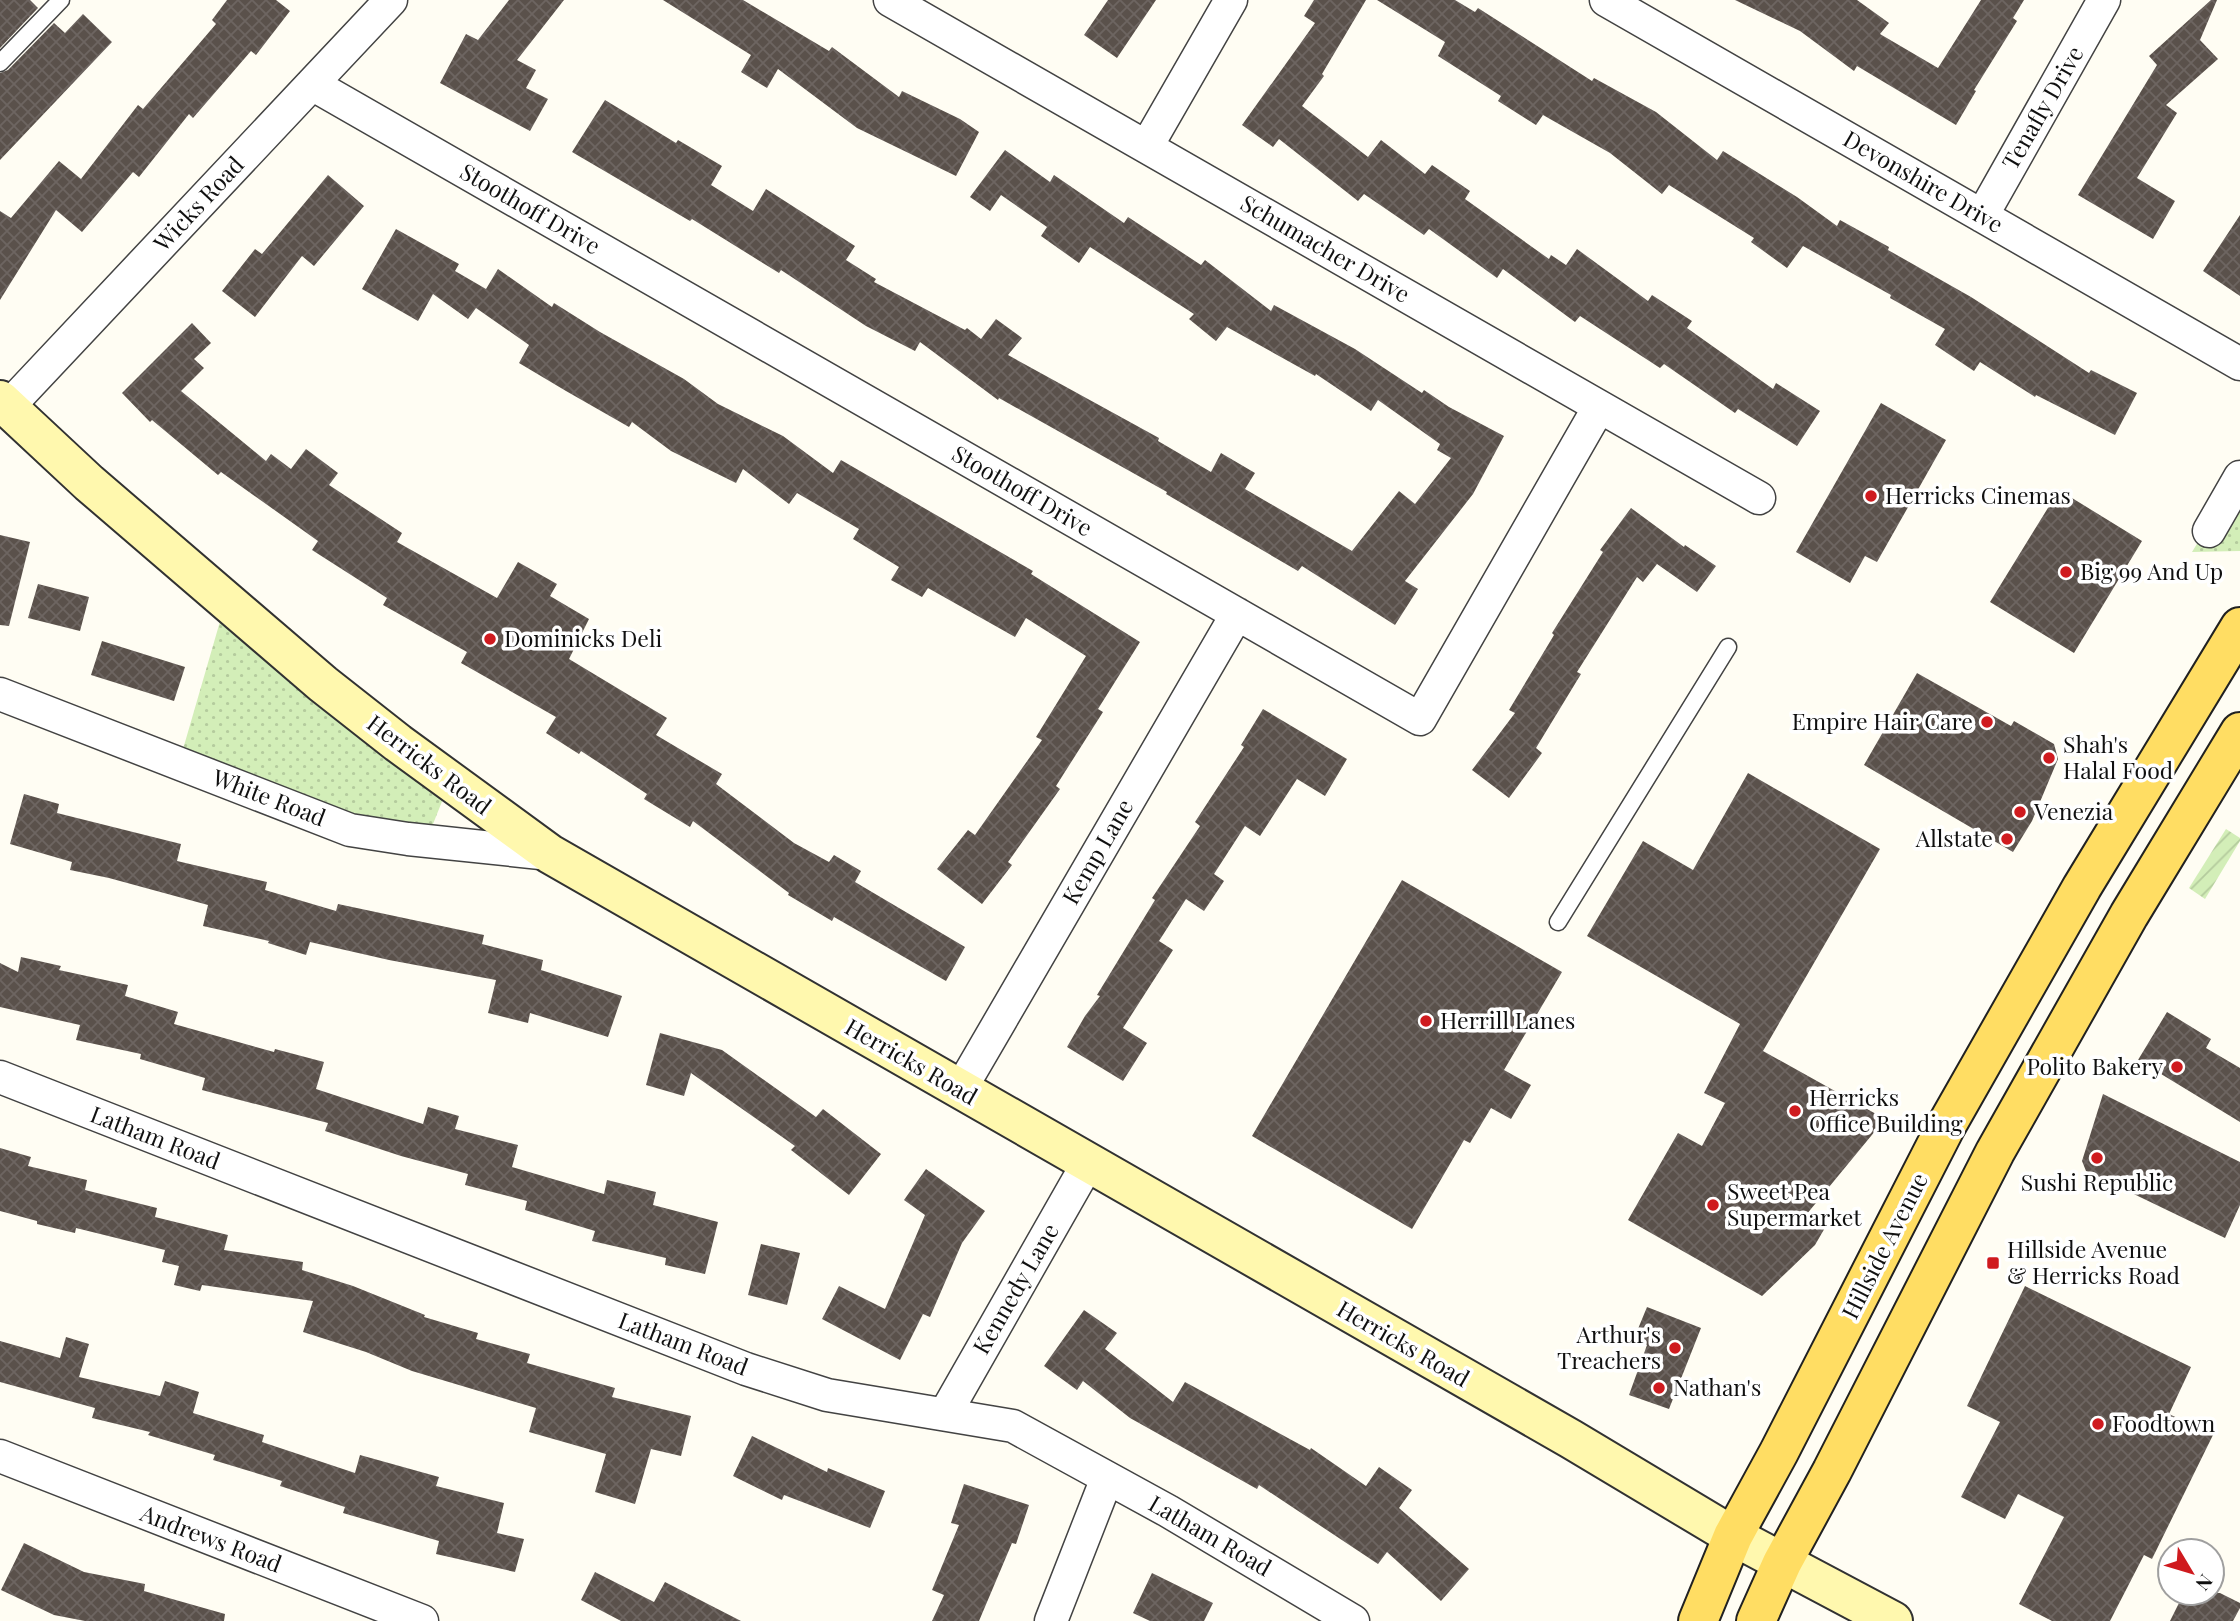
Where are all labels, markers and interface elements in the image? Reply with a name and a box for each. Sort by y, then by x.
street label: Tenafly Drive [1994,40,2089,174]
street label: Devonshire Drive [1838,122,2009,239]
street label: Wicks Road [145,149,250,258]
street label: Stoothoff Drive [455,155,607,260]
street label: Schumacher Drive [1236,187,1416,309]
street label: Stoothoff Drive [947,437,1099,542]
place label: Herricks Cinemas [1885,479,2071,510]
marker: Herricks Cinemas [1863,488,1879,504]
place label: Big 99 And Up [2080,555,2223,586]
marker: Big 99 And Up [2058,564,2074,580]
place label: Dominicks Deli [504,622,663,653]
marker: Dominicks Deli [482,631,498,647]
place label: Empire Hair Care [1792,705,1973,736]
street label: Herricks Road [361,707,498,821]
marker: Empire Hair Care [1979,714,1995,730]
place label: Shah's Halal Food [2063,728,2173,785]
marker: Shah's Halal Food [2041,750,2057,766]
street label: White Road [208,760,331,832]
street label: Kemp Lane [1054,793,1139,909]
place label: Venezia [2033,795,2114,826]
marker: Venezia [2012,804,2028,820]
place label: Allstate [1915,822,1993,853]
marker: Allstate [1999,831,2015,847]
place label: Herrill Lanes [1440,1004,1575,1035]
street label: Herricks Road [840,1010,984,1111]
marker: Herrill Lanes [1418,1013,1434,1029]
place label: Polito Bakery [2026,1050,2163,1081]
marker: Polito Bakery [2169,1059,2185,1075]
place label: Herricks Office Building [1809,1081,1963,1138]
street label: Latham Road [86,1098,225,1176]
marker: Herricks Office Building [1787,1103,1803,1119]
marker: Sushi Republic [2089,1150,2105,1166]
place label: Sushi Republic [2021,1166,2173,1197]
street label: Hillside Avenue [1833,1167,1934,1324]
place label: Sweet Pea Supermarket [1727,1175,1862,1232]
marker: Sweet Pea Supermarket [1705,1197,1721,1213]
street label: Kennedy Lane [965,1217,1065,1359]
place label: Hillside Avenue & Herricks Road [2007,1233,2180,1290]
marker: Hillside Avenue & Herricks Road [1985,1255,2001,1271]
street label: Herricks Road [1332,1292,1476,1393]
street label: Latham Road [614,1304,753,1382]
place label: Arthur's Treachers [1557,1318,1661,1375]
marker: Arthur's Treachers [1667,1340,1683,1356]
place label: Nathan's [1673,1371,1761,1402]
marker: Nathan's [1651,1380,1667,1396]
place label: Foodtown [2112,1407,2215,1438]
marker: Foodtown [2090,1416,2106,1432]
street label: Latham Road [1144,1487,1278,1582]
street label: Andrews Road [136,1496,287,1579]
north arrow [2156,1537,2226,1607]
text: N [2191,1570,2220,1597]

